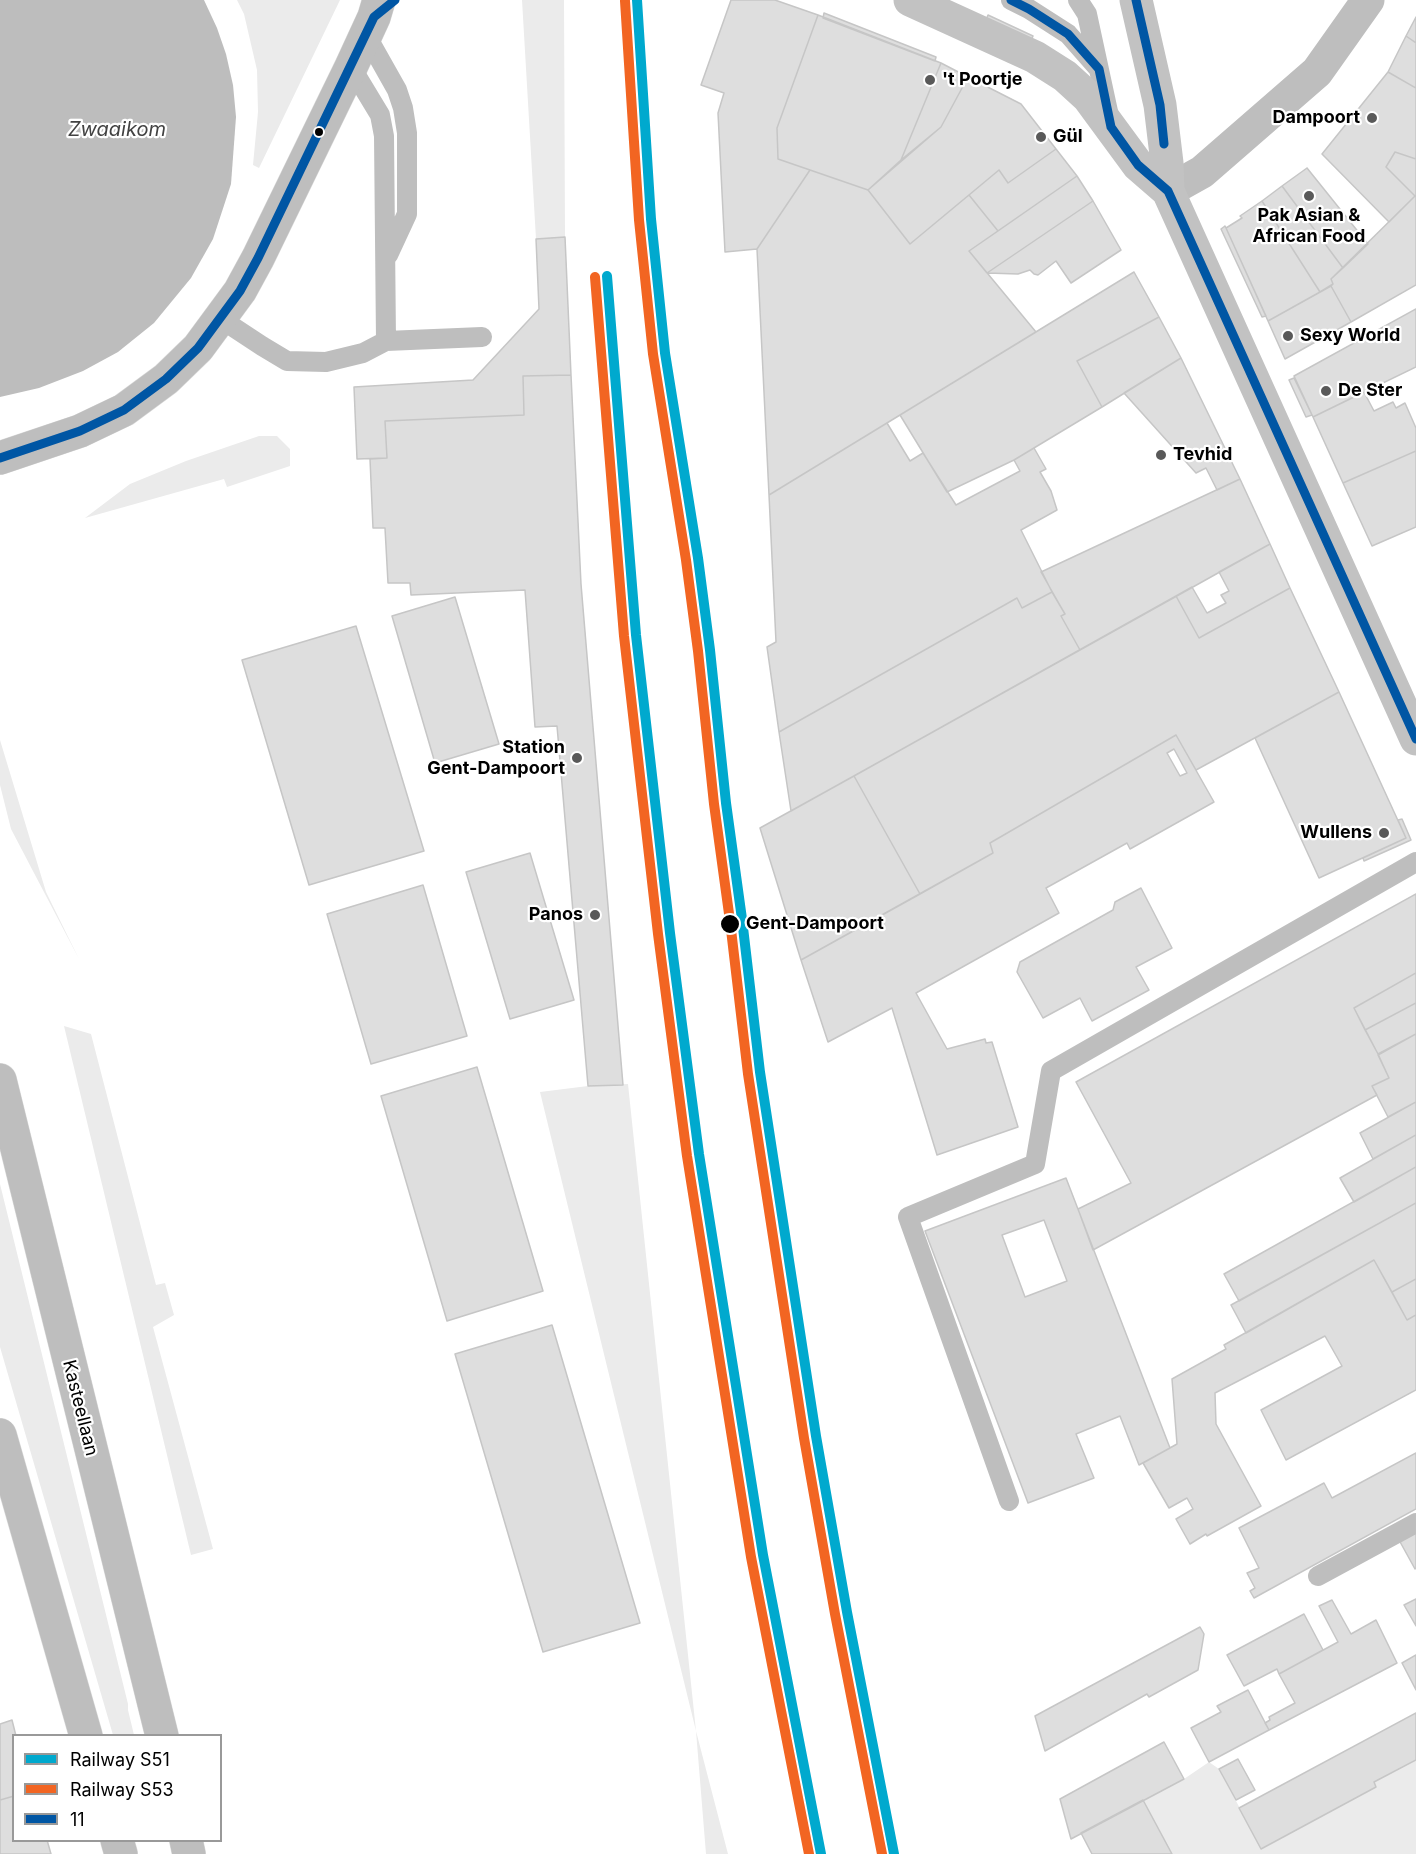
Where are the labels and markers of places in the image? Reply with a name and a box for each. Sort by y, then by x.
place label: 't Poortje [942,69,1023,91]
marker: 't Poortje [923,73,937,87]
place label: Dampoort [1272,107,1360,129]
marker: Dampoort [1365,111,1379,125]
unlabelled marker [313,126,325,138]
place label: Gül [1053,126,1083,148]
marker: Gül [1034,130,1048,144]
marker: Pak Asian & African Food [1302,189,1316,203]
place label: Pak Asian & African Food [1253,205,1365,248]
place label: Sexy World [1300,325,1400,347]
marker: Sexy World [1281,329,1295,343]
place label: De Ster [1338,380,1402,402]
marker: De Ster [1319,384,1333,398]
place label: Tevhid [1173,444,1232,466]
marker: Tevhid [1154,448,1168,462]
place label: Station Gent-Dampoort [427,737,565,780]
marker: Station Gent-Dampoort [570,751,584,765]
place label: Wullens [1300,822,1372,844]
marker: Wullens [1377,826,1391,840]
place label: Panos [529,904,583,926]
marker: Panos [588,908,602,922]
marker: Gent-Dampoort [719,913,741,935]
place label: Gent-Dampoort [746,913,884,935]

